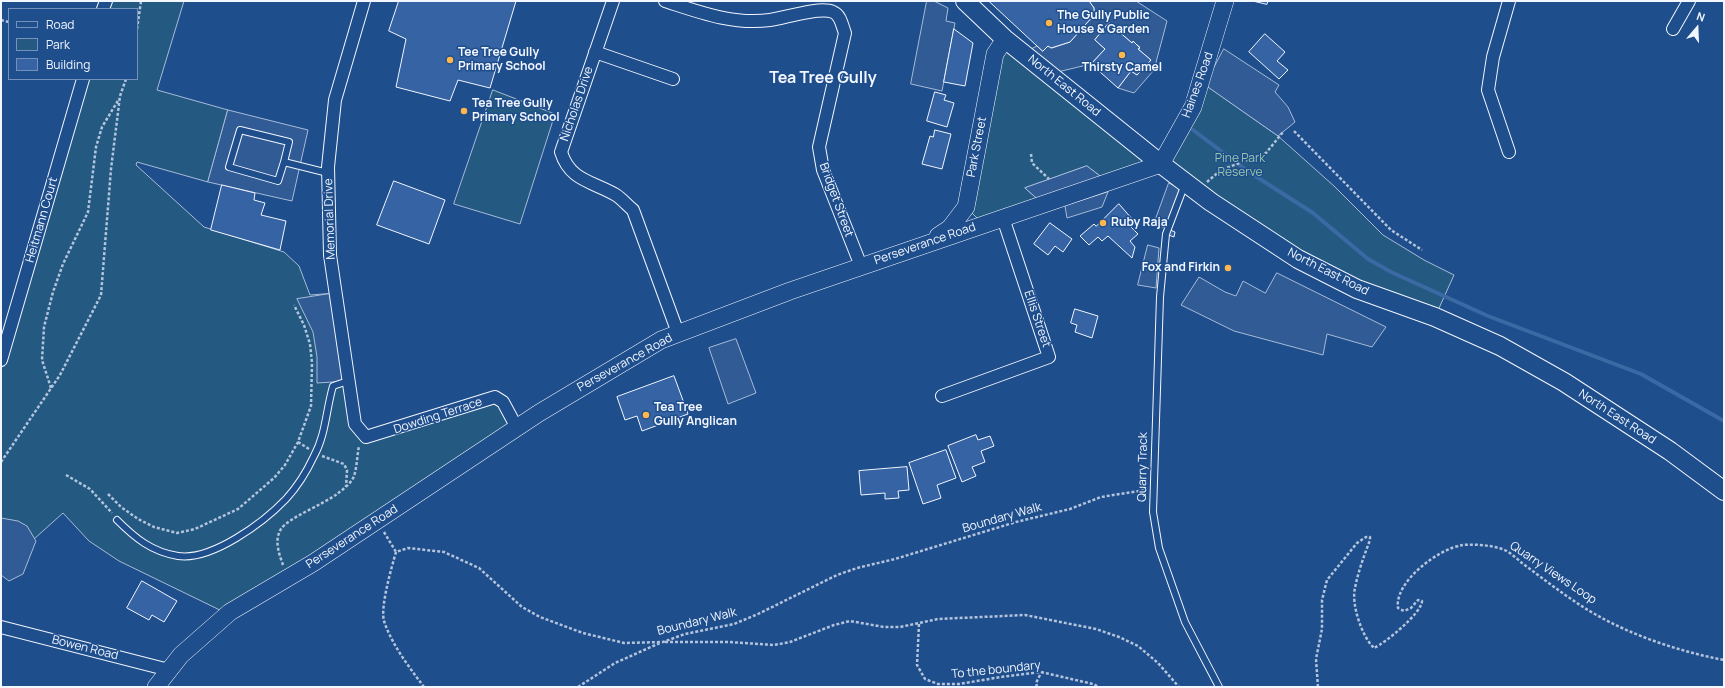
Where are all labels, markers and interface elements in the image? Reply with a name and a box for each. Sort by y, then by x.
legend [8,8,138,80]
north arrow [1677,8,1717,48]
text: N [1695,8,1707,25]
place label: The Gully Public House & Garden [1057,9,1150,37]
text: Road [46,16,74,33]
marker: The Gully Public House & Garden [1044,18,1054,28]
text: Park [46,36,70,53]
place label: Tee Tree Gully Primary School [458,46,546,74]
marker: Thirsty Camel [1117,50,1127,60]
street label: Haines Road [1179,50,1217,120]
street label: North East Road [1025,52,1103,120]
marker: Tee Tree Gully Primary School [445,55,455,65]
text: Building [46,56,90,73]
place label: Thirsty Camel [1082,61,1162,75]
street label: Nicholas Drive [557,65,597,143]
district label: Tea Tree Gully [769,69,877,89]
place label: Tea Tree Gully Primary School [472,97,560,125]
marker: Tea Tree Gully Primary School [459,106,469,116]
street label: Park Street [964,115,990,179]
park label: Pine Park Reserve [1215,152,1265,180]
street label: Bridget Street [816,161,856,239]
street label: Heitmann Court [23,176,61,264]
street label: Memorial Drive [321,178,339,260]
place label: Ruby Raja [1111,216,1168,230]
marker: Ruby Raja [1098,218,1108,228]
street label: Perseverance Road [872,220,978,268]
street label: North East Road [1285,245,1371,299]
place label: Fox and Firkin [1142,261,1220,275]
marker: Fox and Firkin [1223,263,1233,273]
street label: Ellis Street [1021,289,1053,349]
street label: Perseverance Road [575,331,675,395]
street label: North East Road [1576,387,1658,447]
street label: Dowding Terrace [392,395,484,437]
place label: Tea Tree Gully Anglican [654,401,737,429]
marker: Tea Tree Gully Anglican [641,410,651,420]
street label: Quarry Track [1135,432,1151,502]
street label: Boundary Walk [961,500,1043,536]
street label: Perseverance Road [303,502,401,572]
street label: Quarry Views Loop [1507,539,1599,607]
street label: Boundary Walk [656,605,738,639]
street label: Bowen Road [50,633,120,663]
street label: To the boundary [951,658,1041,682]

